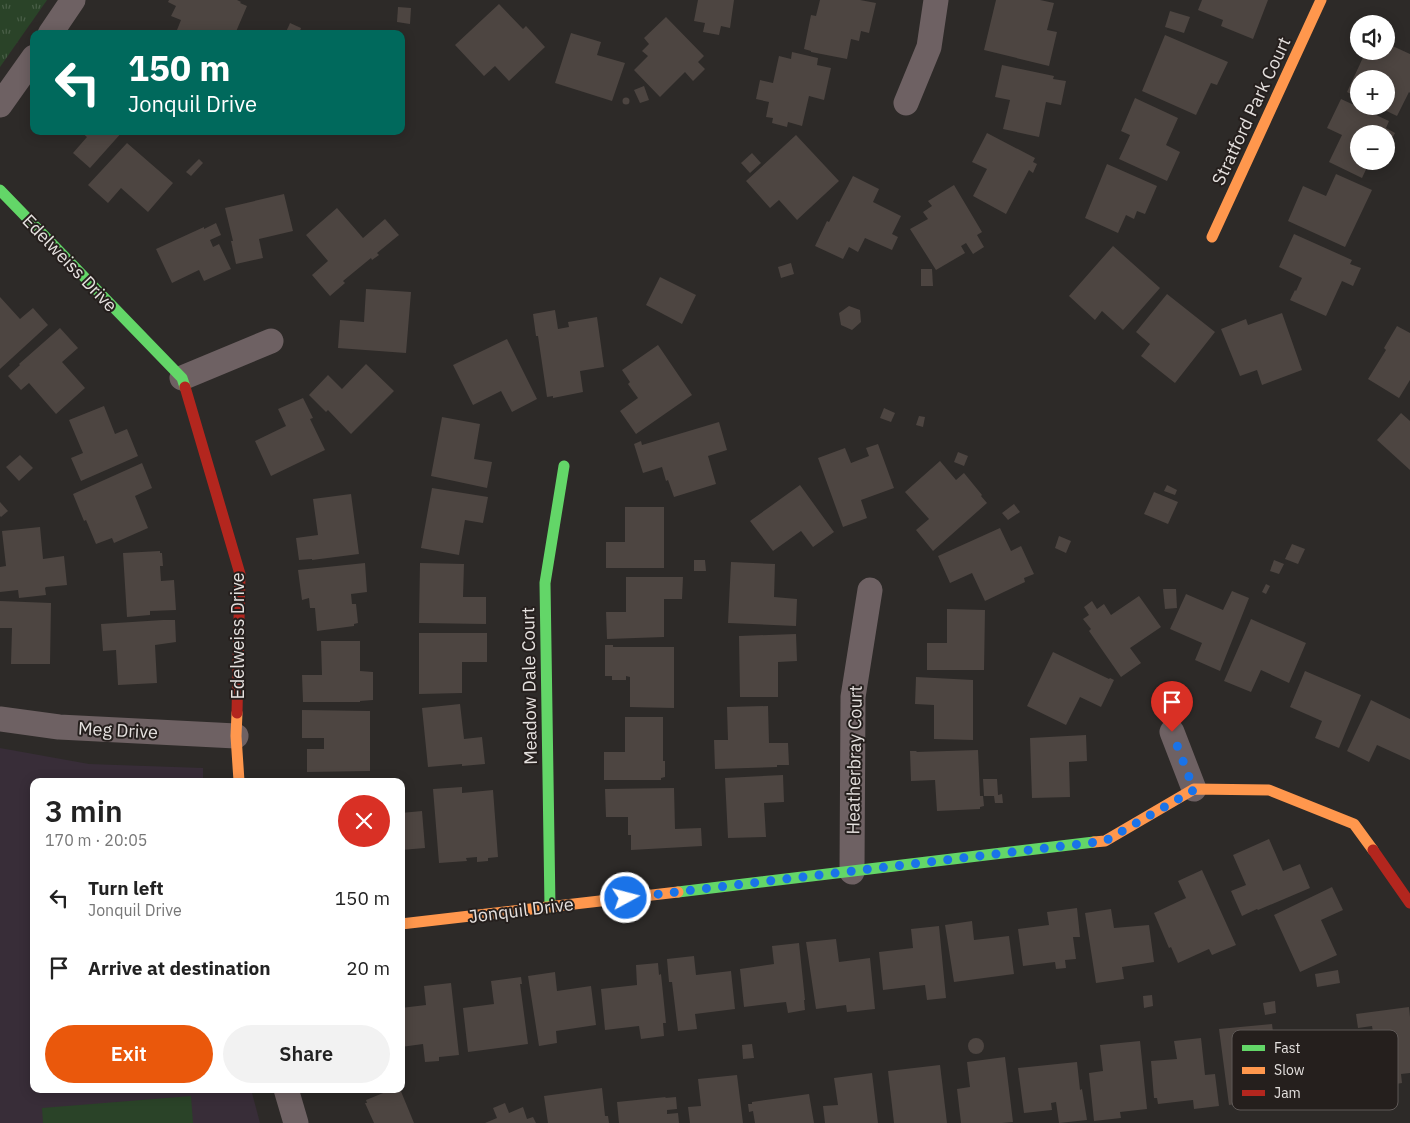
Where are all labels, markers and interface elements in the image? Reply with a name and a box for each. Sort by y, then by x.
map controls [1350,15,1395,170]
button: sound [1350,15,1395,60]
street label: Stratford Park Court [1207,33,1295,189]
text: 150 m [128,45,231,91]
icon: left [45,50,110,115]
button: + [1350,70,1395,115]
text: Jonquil Drive [128,89,257,118]
button: − [1350,125,1395,170]
street label: Edelweiss Drive [18,209,122,317]
street label: Edelweiss Drive [226,572,249,700]
street label: Meadow Dale Court [516,607,542,765]
pin [1151,681,1193,732]
street label: Heatherbray Court [841,685,867,835]
icon: arrive [1158,688,1186,716]
street label: Meg Drive [77,716,159,744]
text: 3 min [45,791,123,830]
button: close [338,795,390,847]
text: 170 m · 20:05 [45,830,147,850]
position arrow [599,871,651,923]
text: Turn left [88,876,164,900]
icon: left [45,884,73,912]
text: 150 m [335,886,390,910]
street label: Jonquil Drive [467,892,575,928]
text: Jonquil Drive [88,900,182,920]
icon: arrive [45,954,73,982]
text: Arrive at destination [88,956,271,980]
text: 20 m [346,956,390,980]
button: Exit [45,1025,213,1083]
button: Share [223,1025,390,1083]
legend [1232,1030,1398,1110]
text: Fast [1274,1039,1300,1057]
text: Slow [1274,1061,1305,1079]
text: Jam [1274,1084,1301,1102]

